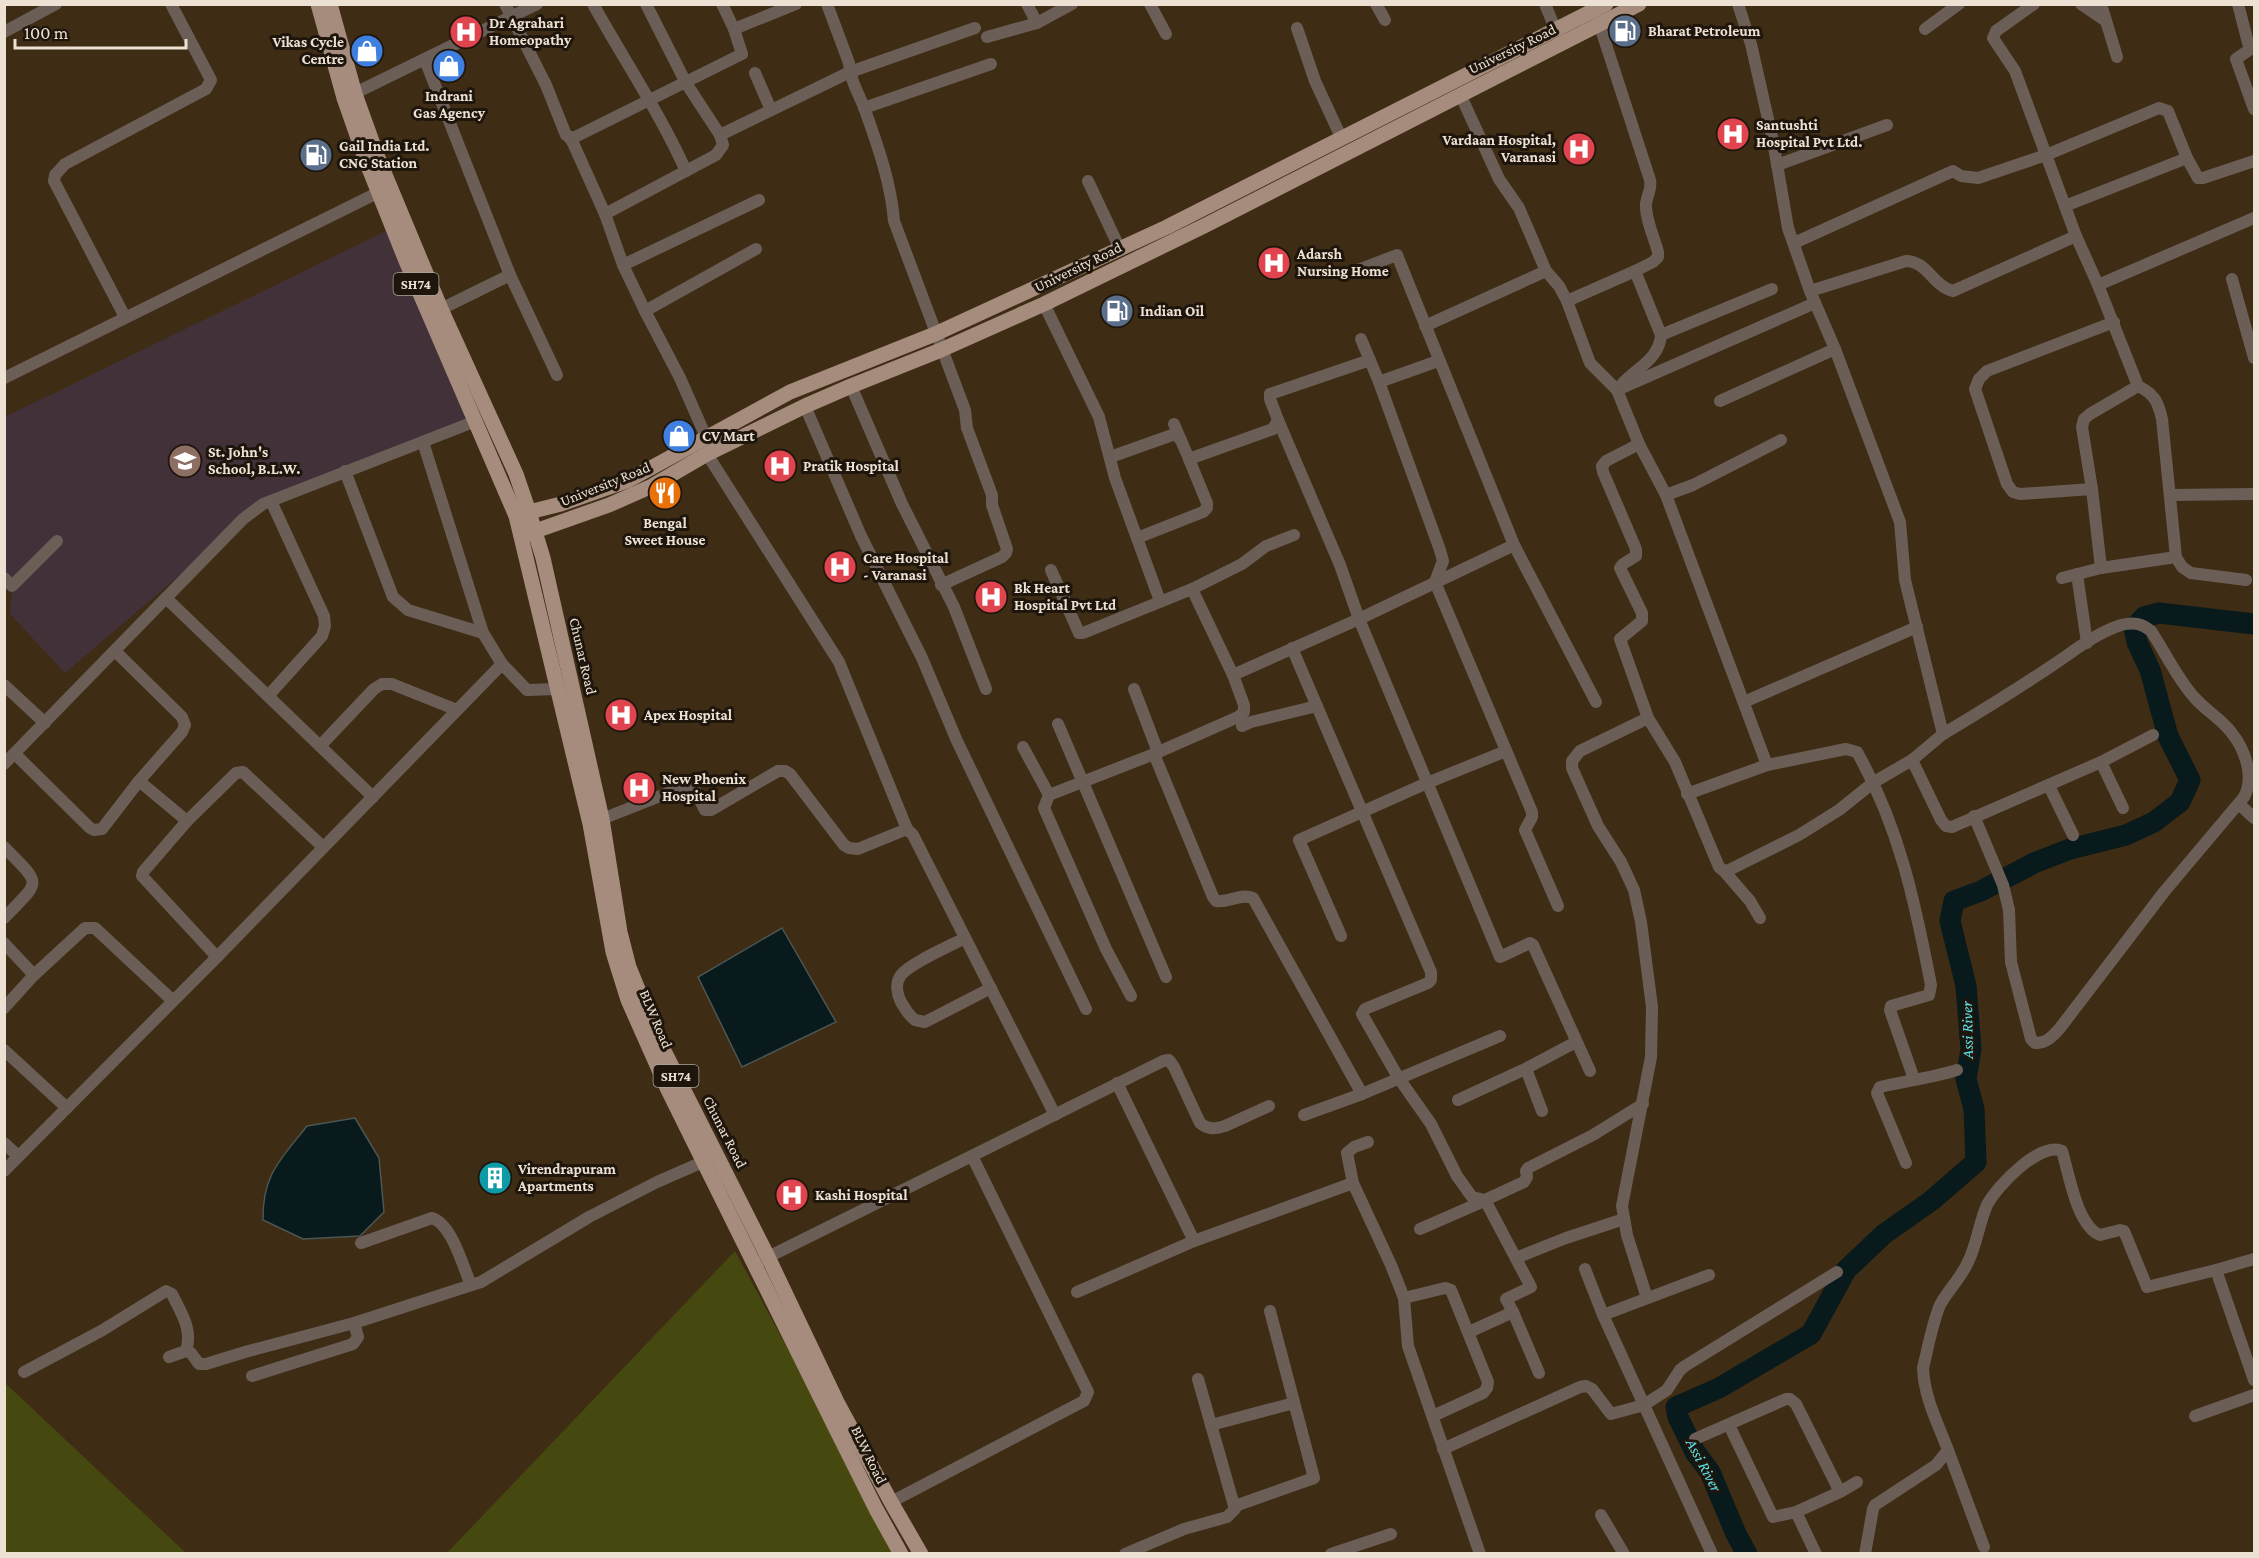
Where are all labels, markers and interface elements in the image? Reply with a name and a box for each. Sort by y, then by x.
scale bar [15,12,186,50]
fuel station icon: Bharat Petroleum [1607,13,1643,49]
hospital icon: Dr Agrahari Homeopathy [448,14,484,50]
place label: Dr Agrahari Homeopathy [489,15,572,48]
street label: University Road [1466,21,1559,78]
text: 100 m [24,23,69,43]
place label: Bharat Petroleum [1648,23,1761,39]
shop icon: Vikas Cycle Centre [349,33,385,69]
place label: Vikas Cycle Centre [272,34,344,67]
shop icon: Indrani Gas Agency [431,48,467,84]
place label: Indrani Gas Agency [413,88,486,121]
hospital icon: Santushti Hospital Pvt Ltd. [1715,116,1751,152]
place label: Santushti Hospital Pvt Ltd. [1756,117,1862,150]
hospital icon: Vardaan Hospital, Varanasi [1561,131,1597,167]
place label: Vardaan Hospital, Varanasi [1442,132,1557,165]
fuel station icon: Gail India Ltd. CNG Station [298,137,334,173]
place label: Gail India Ltd. CNG Station [339,138,430,171]
street label: University Road [1032,239,1125,296]
hospital icon: Adarsh Nursing Home [1256,245,1292,281]
place label: Adarsh Nursing Home [1296,246,1389,279]
road number: SH74 [394,273,438,295]
fuel station icon: Indian Oil [1099,293,1135,329]
place label: Indian Oil [1140,303,1205,319]
shop icon: CV Mart [661,418,697,454]
place label: CV Mart [702,428,755,444]
school or university icon: St. John's School, B.L.W. [167,443,203,479]
place label: St. John's School, B.L.W. [208,444,300,477]
hospital icon: Pratik Hospital [762,448,798,484]
place label: Pratik Hospital [803,458,900,474]
street label: University Road [558,459,653,510]
restaurant icon: Bengal Sweet House [647,475,683,511]
place label: Bengal Sweet House [625,515,705,548]
hospital icon: Care Hospital - Varanasi [822,549,858,585]
place label: Care Hospital - Varanasi [863,550,949,583]
hospital icon: Bk Heart Hospital Pvt Ltd [973,579,1009,615]
place label: Bk Heart Hospital Pvt Ltd [1014,580,1117,613]
street label: Chunar Road [566,616,600,696]
hospital icon: Apex Hospital [603,697,639,733]
place label: Apex Hospital [643,707,733,723]
hospital icon: New Phoenix Hospital [621,770,657,806]
place label: New Phoenix Hospital [662,771,746,804]
street label: BLW Road [637,987,676,1051]
water label: Assi River [1958,1001,1976,1060]
road number: SH74 [654,1065,698,1087]
street label: Chunar Road [700,1093,750,1171]
building icon: Virendrapuram Apartments [477,1160,513,1196]
place label: Virendrapuram Apartments [517,1161,616,1194]
hospital icon: Kashi Hospital [774,1177,810,1213]
place label: Kashi Hospital [815,1187,908,1203]
street label: BLW Road [848,1424,890,1486]
water label: Assi River [1682,1435,1725,1495]

